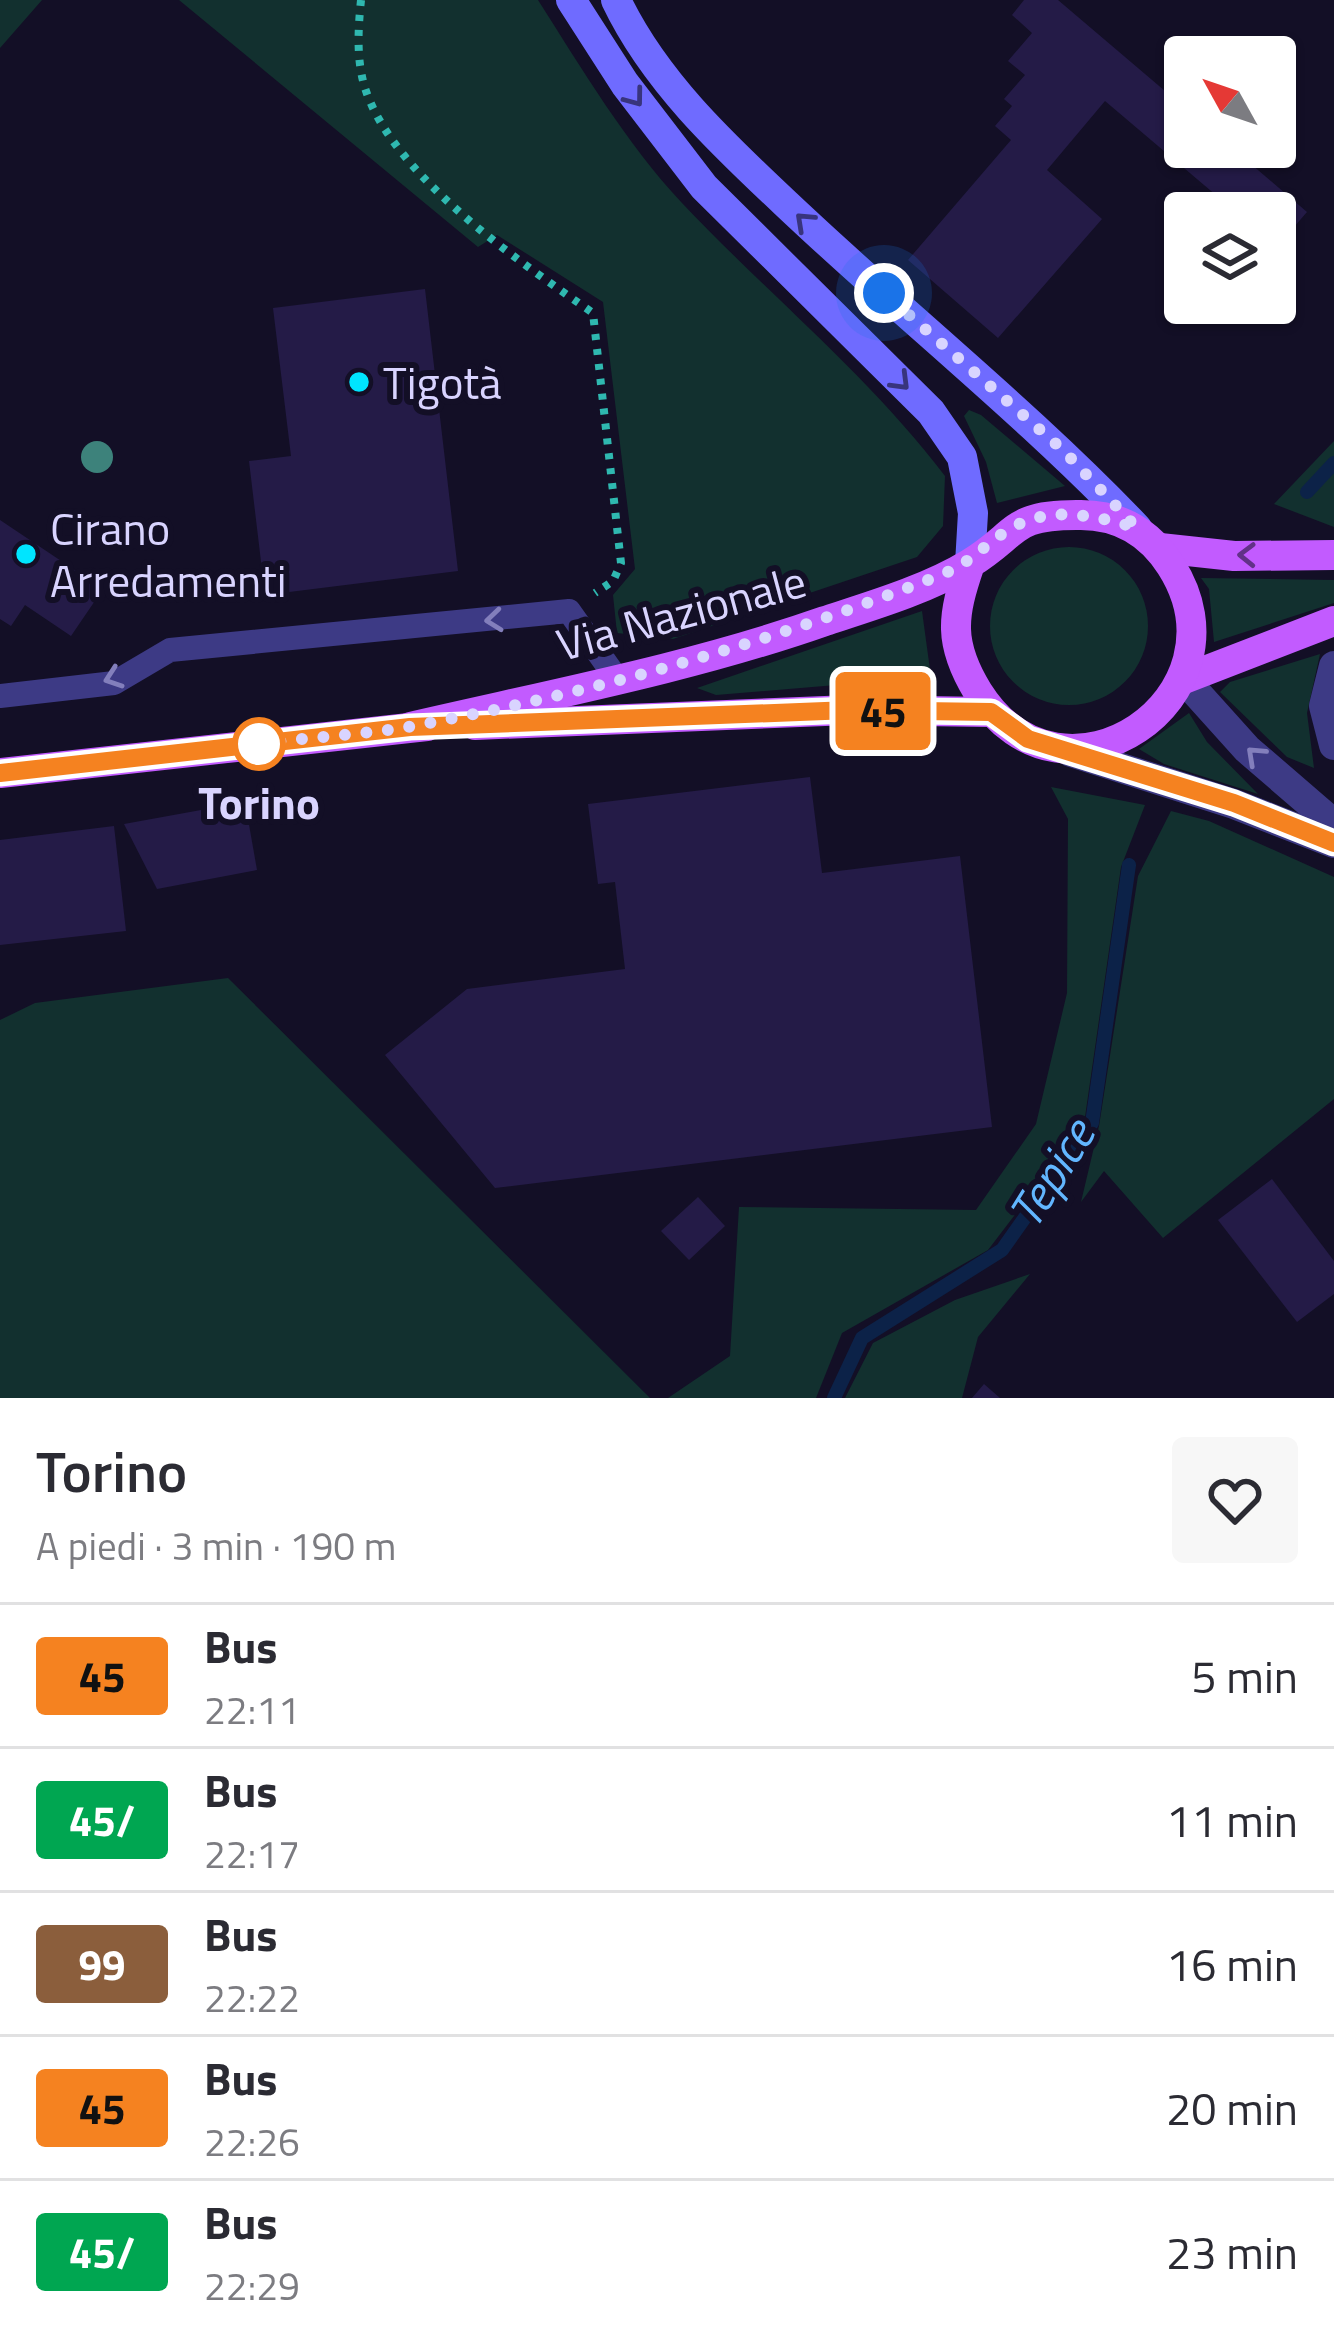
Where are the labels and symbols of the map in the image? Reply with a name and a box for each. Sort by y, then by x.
north arrow [1164,36,1296,168]
one-way arrow [621,85,643,106]
one-way arrow [796,213,818,235]
your location [854,263,914,323]
place label: Tigotà [383,348,502,416]
one-way arrow [887,368,909,390]
marker: Tigotà [346,369,372,395]
place label: Cirano Arredamenti [50,494,287,614]
marker: Cirano Arredamenti [13,541,39,567]
one-way arrow [1237,543,1256,569]
street label: Via Nazionale [549,546,813,678]
one-way arrow [485,607,504,632]
one-way arrow [104,664,125,689]
line badge: 45 [829,672,937,750]
marker: Torino [234,719,284,769]
one-way arrow [1247,748,1268,769]
place label: Torino [198,768,320,836]
water label: Tepice [989,1102,1114,1242]

